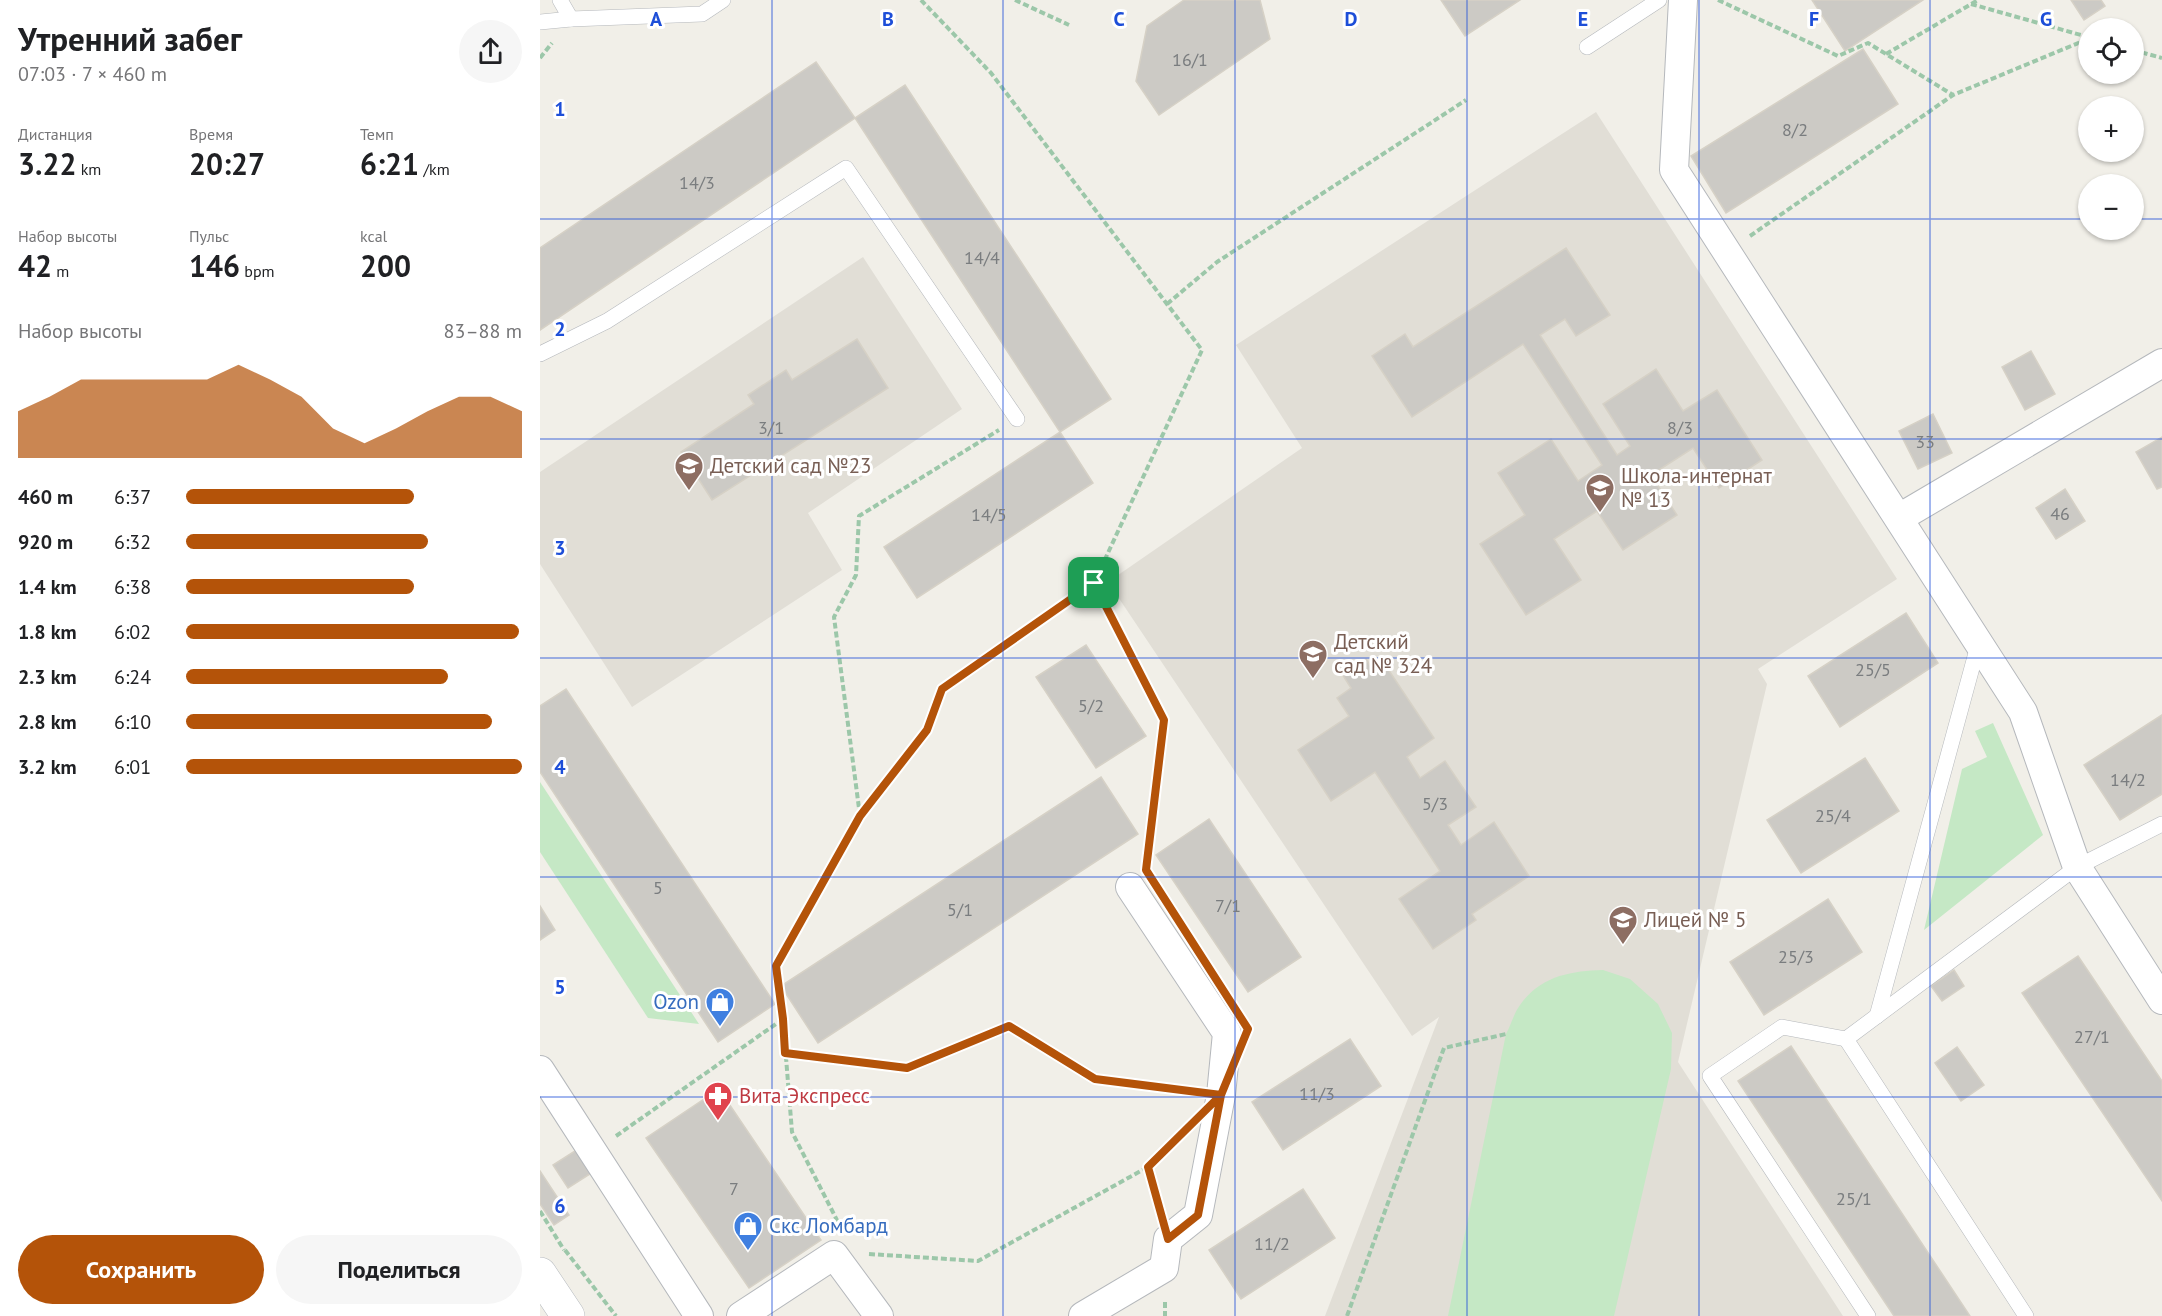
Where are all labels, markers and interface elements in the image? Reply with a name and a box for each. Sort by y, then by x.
text: A [650,6,663,32]
text: B [882,6,894,32]
text: C [1113,6,1125,32]
text: D [1345,6,1358,32]
text: E [1578,6,1588,32]
text: F [1809,6,1819,32]
text: G [2040,6,2052,32]
text: Утренний забег [18,17,242,60]
map controls [2078,18,2144,240]
button: locate [2078,18,2144,84]
button: share [459,20,522,83]
house number: 16/1 [1172,48,1208,71]
text: 07:03 · 7 × 460 m [18,61,167,87]
text: 1 [554,96,566,122]
button: + [2078,96,2144,162]
house number: 8/2 [1782,118,1808,141]
text: Дистанция [18,124,92,144]
text: Время [189,124,233,144]
text: Темп [360,124,394,144]
text: 3.22 [18,144,76,183]
text: 20:27 [189,144,265,183]
text: 6:21 [360,144,419,183]
text: km [76,159,101,179]
text: /km [419,159,450,179]
house number: 14/3 [679,171,715,194]
button: − [2078,174,2144,240]
text: Набор высоты [18,226,117,246]
text: Пульс [189,226,229,246]
text: kcal [360,226,387,246]
text: 42 [18,246,52,285]
text: 146 [189,246,240,285]
text: 200 [360,246,411,285]
house number: 14/4 [964,246,1000,269]
text: m [52,261,69,281]
text: bpm [240,261,275,281]
text: 2 [554,316,566,342]
text: Набор высоты [18,318,142,344]
text: 83–88 m [444,318,522,344]
house number: 3/1 [758,416,784,439]
house number: 8/3 [1667,416,1693,439]
house number: 33 [1915,430,1935,453]
school or university icon: Детский сад №23 [673,450,705,492]
place label: Детский сад №23 [710,452,872,479]
place label: Школа-интернат № 13 [1621,462,1773,513]
school or university icon: Школа-интернат № 13 [1584,472,1616,514]
text: 460 m [18,484,73,510]
text: 6:37 [114,484,151,510]
house number: 46 [2050,502,2070,525]
house number: 14/5 [971,503,1007,526]
text: 920 m [18,529,73,555]
text: 6:32 [114,529,151,555]
text: 3 [554,535,566,561]
pin [1068,557,1119,608]
icon: arrive [1077,566,1110,599]
text: 1.4 km [18,574,77,600]
text: 6:38 [114,574,151,600]
text: 1.8 km [18,619,77,645]
text: 6:02 [114,619,151,645]
place label: Детский сад № 324 [1334,628,1432,679]
school or university icon: Детский сад № 324 [1297,638,1329,680]
house number: 25/5 [1855,658,1891,681]
text: 2.3 km [18,664,77,690]
text: 6:24 [114,664,151,690]
house number: 5/2 [1078,694,1104,717]
text: 2.8 km [18,709,77,735]
text: 6:10 [114,709,151,735]
text: 3.2 km [18,754,77,780]
text: 6:01 [114,754,151,780]
text: 4 [554,754,566,780]
house number: 14/2 [2110,768,2146,791]
house number: 5/3 [1422,792,1448,815]
house number: 25/4 [1815,804,1851,827]
house number: 5 [653,876,663,899]
house number: 7/1 [1215,894,1241,917]
house number: 5/1 [947,898,973,921]
school or university icon: Лицей № 5 [1607,904,1639,946]
place label: Лицей № 5 [1643,906,1746,933]
house number: 25/3 [1778,945,1814,968]
text: 5 [554,974,566,1000]
shop icon: Ozon [704,986,736,1028]
place label: Ozon [653,988,699,1015]
house number: 27/1 [2074,1025,2110,1048]
pharmacy icon: Вита Экспресс [702,1080,734,1122]
place label: Вита Экспресс [739,1082,870,1109]
house number: 11/3 [1299,1082,1335,1105]
house number: 7 [729,1177,739,1200]
house number: 25/1 [1836,1187,1872,1210]
text: 6 [554,1193,566,1219]
shop icon: Скс Ломбард [732,1210,764,1252]
place label: Скс Ломбард [769,1212,888,1239]
house number: 11/2 [1254,1232,1290,1255]
button: Сохранить [18,1235,264,1304]
button: Поделиться [276,1235,522,1304]

